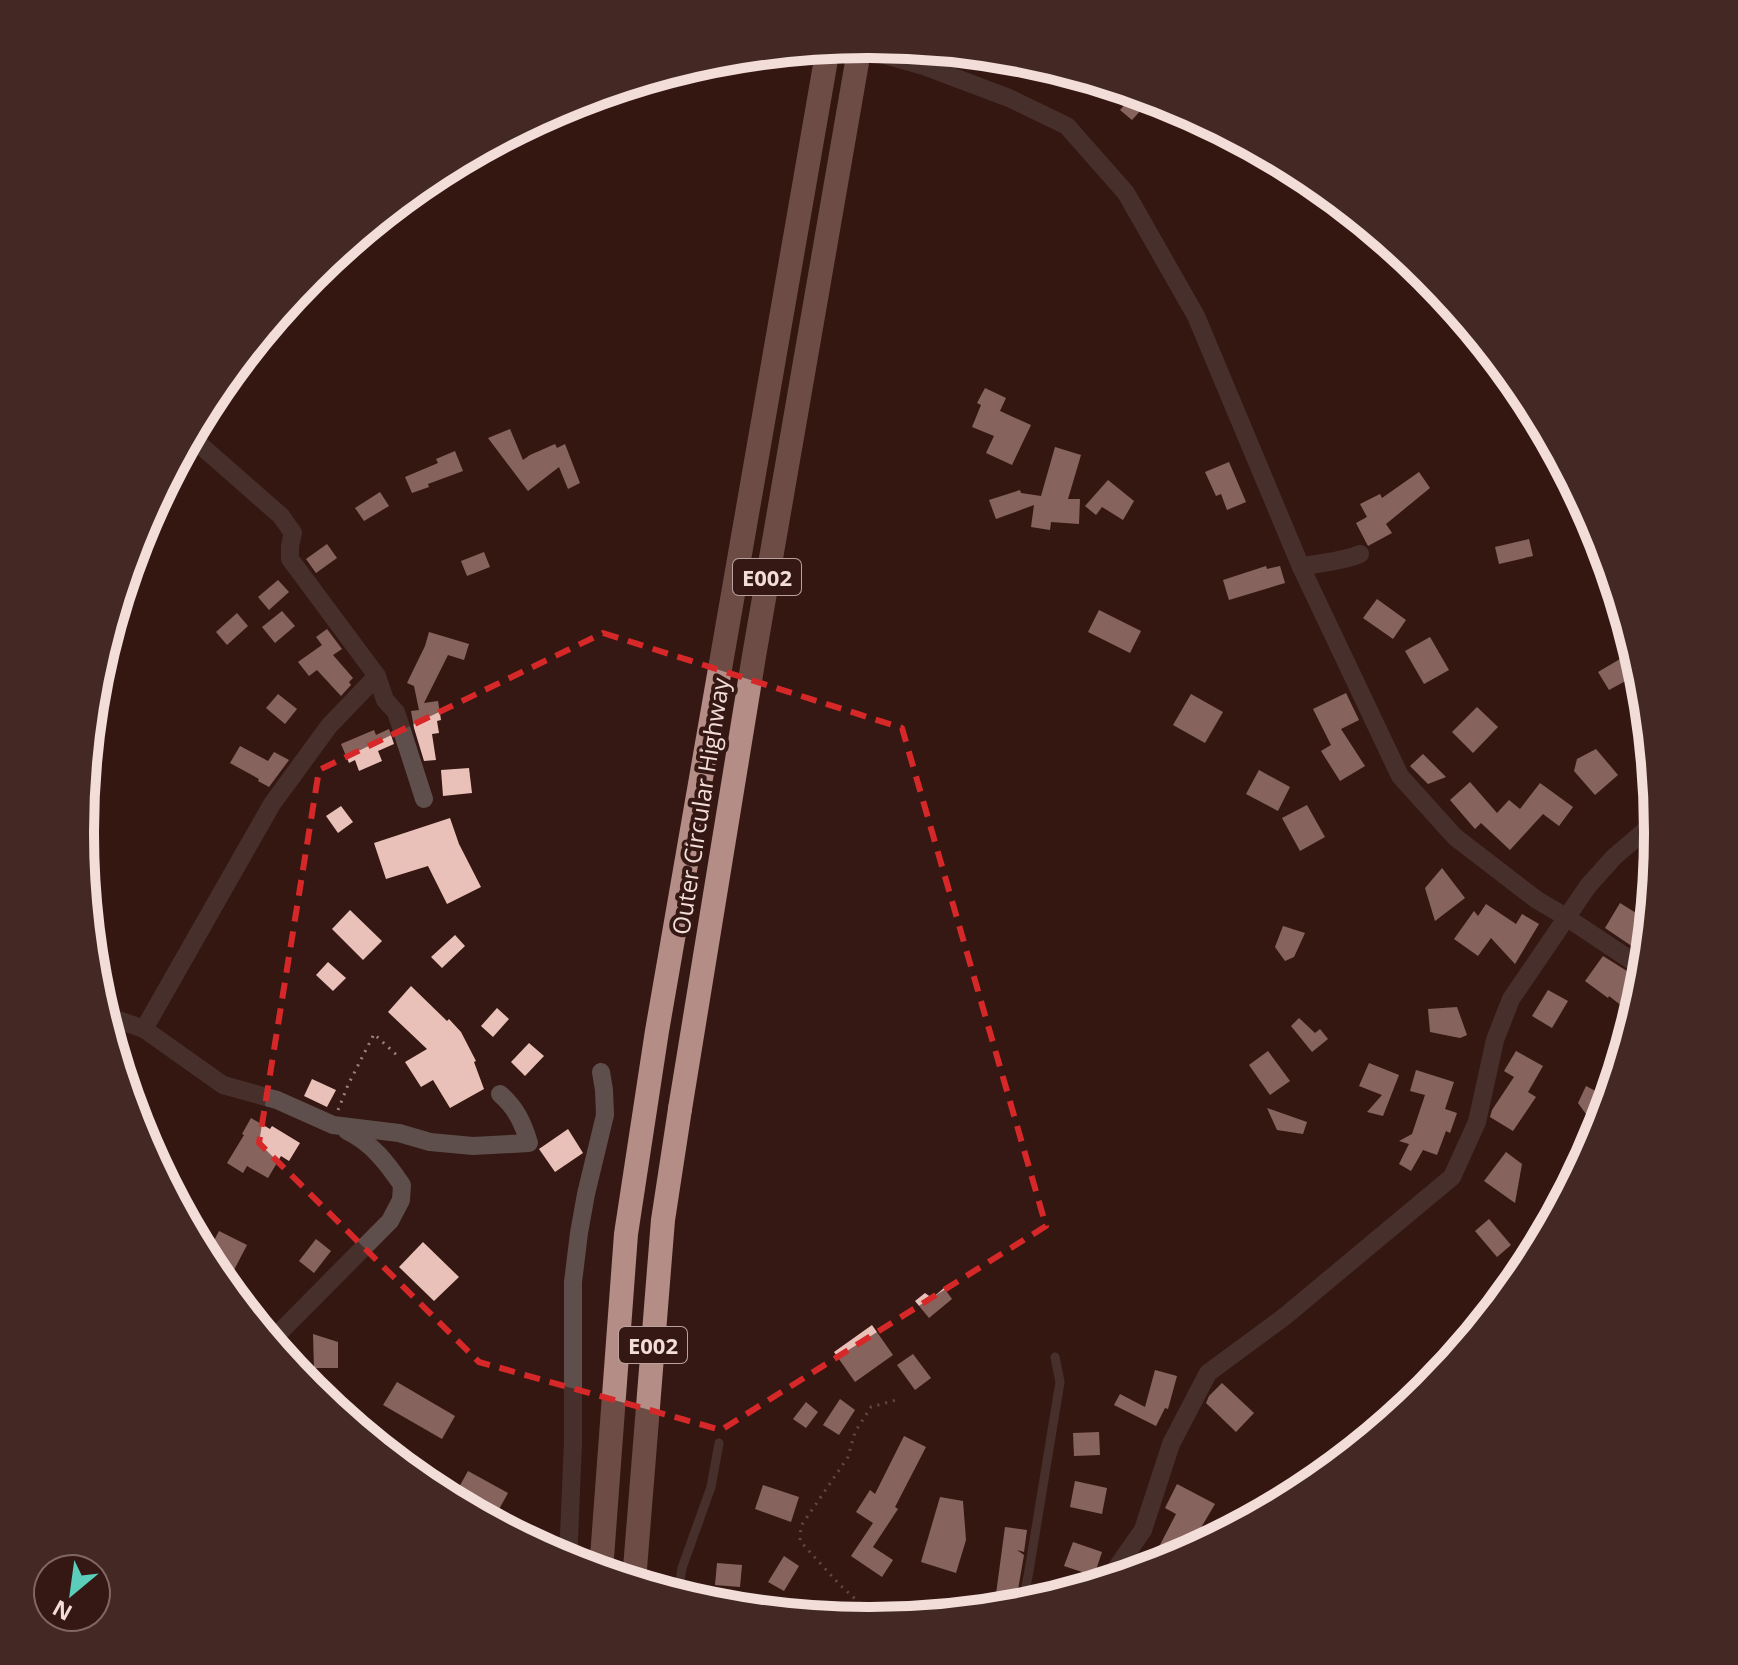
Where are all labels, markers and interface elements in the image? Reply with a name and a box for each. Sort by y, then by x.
road number: E002 [733,559,801,595]
street label: Outer Circular Highway [663,674,737,937]
road number: E002 [619,1327,687,1363]
north arrow [32,1553,112,1633]
text: N [47,1594,77,1629]

